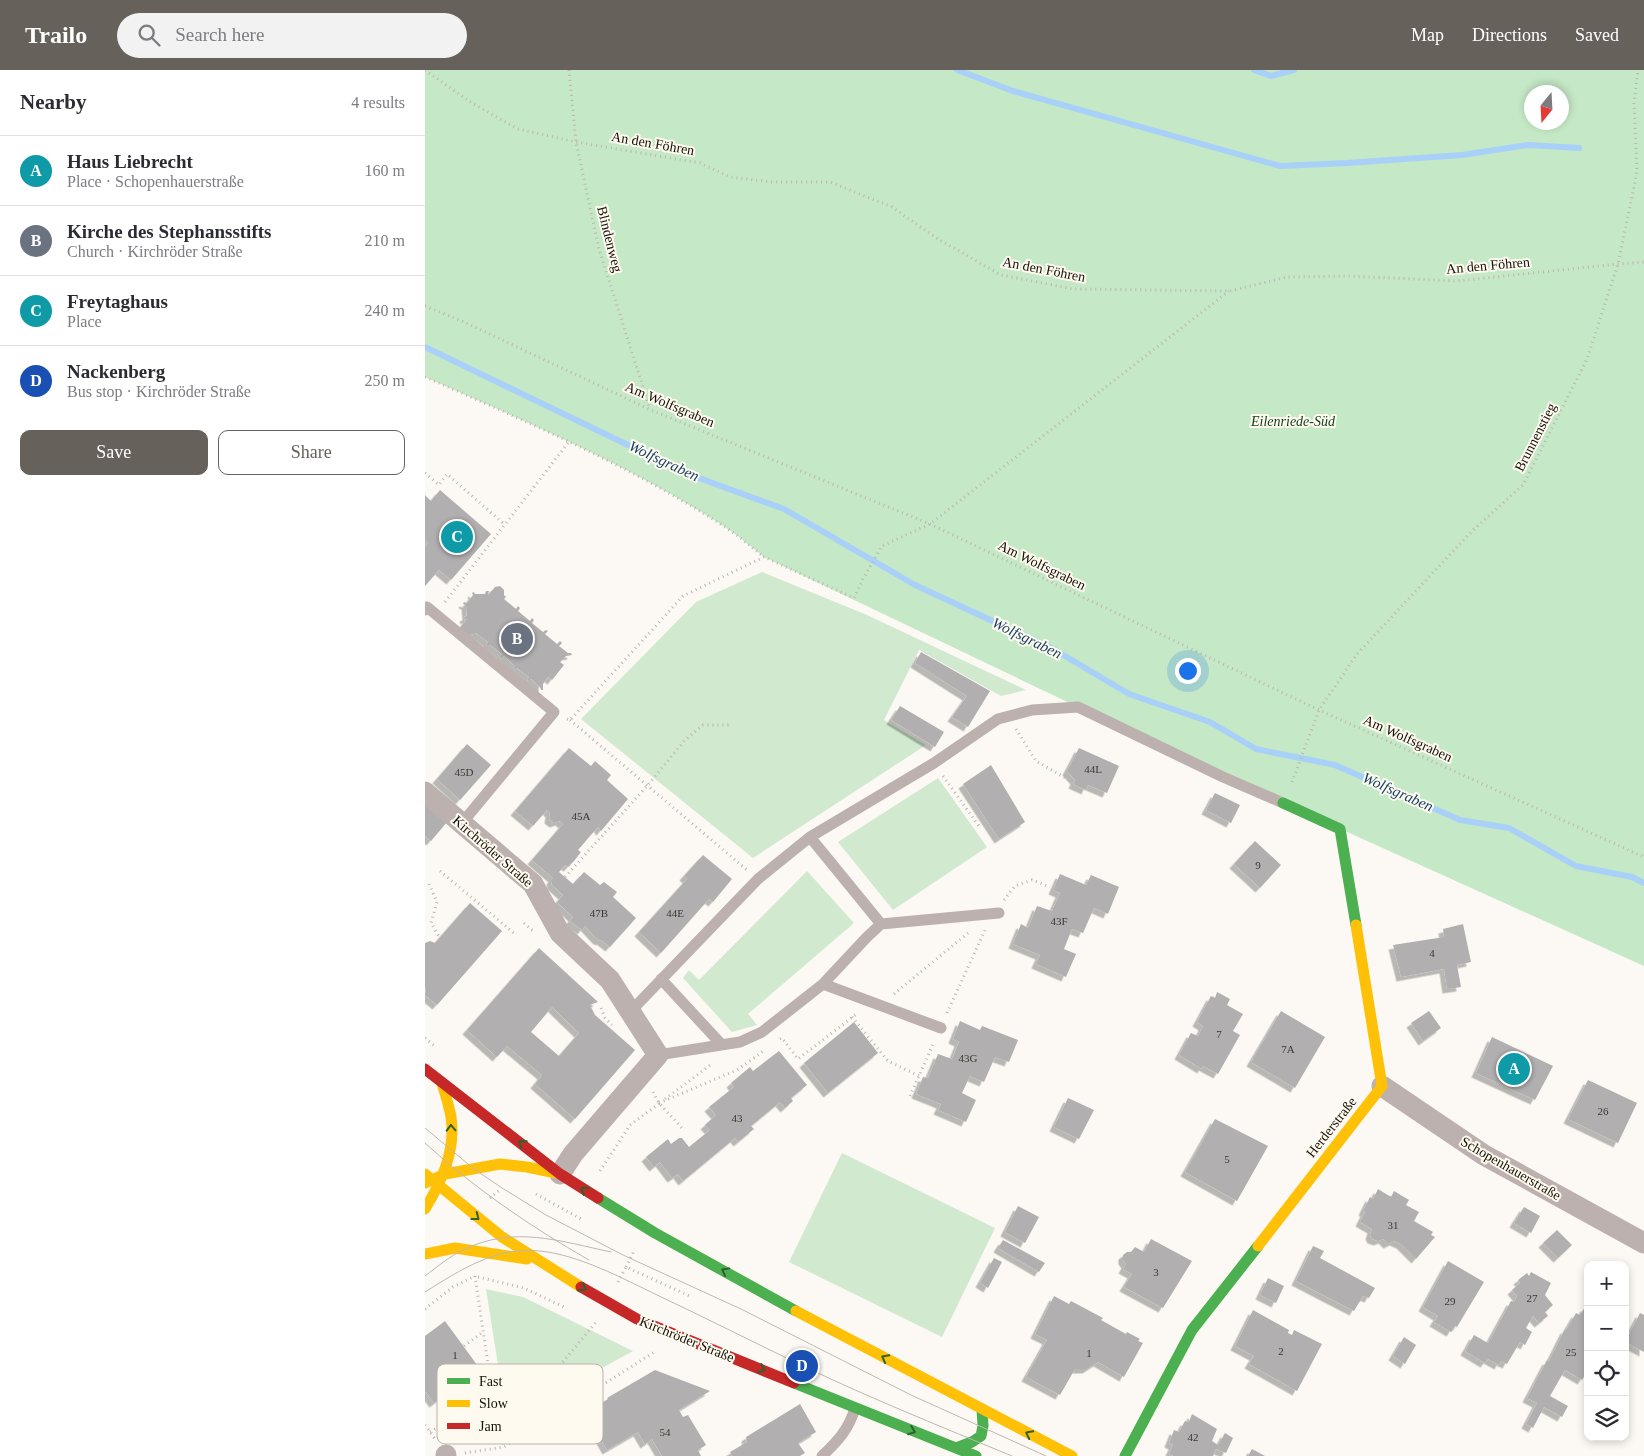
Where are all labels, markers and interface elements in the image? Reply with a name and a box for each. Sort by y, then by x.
search box [117,13,467,58]
icon: search [135,21,163,49]
text: Trailo [25,22,87,48]
text: Search here [175,24,264,45]
text: Map [1411,25,1444,45]
text: Directions [1472,25,1547,45]
text: Saved [1575,25,1619,45]
north arrow [1524,85,1569,130]
text: Nearby [20,90,87,114]
text: 4 results [351,94,405,111]
street label: An den Föhren [610,129,696,158]
text: Haus Liebrecht [67,151,193,172]
text: A [30,162,42,179]
text: 160 m [365,162,405,179]
text: Place · Schopenhauerstraße [67,173,244,190]
street label: Blindenweg [594,204,625,274]
text: Kirche des Stephansstifts [67,221,271,242]
text: B [31,232,41,249]
text: 210 m [365,232,405,249]
text: Church · Kirchröder Straße [67,243,243,260]
street label: An den Föhren [1001,254,1087,285]
street label: An den Föhren [1446,254,1531,277]
text: Freytaghaus [67,291,168,312]
text: C [30,302,42,319]
text: 240 m [365,302,405,319]
text: Place [67,313,102,330]
text: Nackenberg [67,361,165,382]
text: D [30,372,42,389]
text: 250 m [365,372,405,389]
street label: Am Wolfsgraben [623,379,717,430]
text: Bus stop · Kirchröder Straße [67,383,251,400]
street label: Brunnenstieg [1512,401,1559,474]
park label: Eilenriede-Süd [1250,414,1336,429]
button: Save [20,430,208,475]
button: Share [218,430,405,475]
water label: Wolfsgraben [626,438,702,484]
pin: C [441,518,473,556]
street label: Am Wolfsgraben [996,538,1088,593]
water label: Wolfsgraben [990,614,1064,662]
pin: B [501,620,533,658]
your location [1175,658,1201,684]
street label: Am Wolfsgraben [1361,712,1454,765]
house number: 44L [1084,763,1102,775]
house number: 45D [455,766,474,778]
water label: Wolfsgraben [1360,769,1436,815]
house number: 45A [572,810,591,822]
street label: Kirchröder Straße [450,813,536,890]
house number: 9 [1255,859,1261,871]
house number: 47B [590,907,608,919]
house number: 44E [666,907,684,919]
house number: 43F [1050,915,1068,927]
house number: 4 [1429,947,1435,959]
house number: 7 [1216,1028,1222,1040]
house number: 7A [1281,1043,1295,1055]
pin: A [1498,1050,1530,1088]
house number: 43G [959,1052,978,1064]
street label: Herderstraße [1303,1094,1360,1160]
house number: 26 [1598,1105,1609,1117]
house number: 43 [732,1112,743,1124]
one-way arrow [446,1124,457,1132]
street label: Schopenhauerstraße [1458,1134,1563,1203]
one-way arrow [519,1141,528,1149]
house number: 5 [1224,1153,1230,1165]
one-way arrow [580,1187,590,1196]
one-way arrow [470,1211,480,1220]
house number: 31 [1388,1219,1399,1231]
map controls [1584,1261,1629,1441]
button: + [1584,1261,1629,1306]
house number: 3 [1153,1266,1159,1278]
one-way arrow [721,1268,730,1278]
one-way arrow [577,1282,586,1292]
house number: 27 [1527,1292,1538,1304]
house number: 29 [1445,1295,1456,1307]
button: − [1584,1306,1629,1351]
street label: Kirchröder Straße [637,1314,736,1365]
house number: 2 [1278,1345,1284,1357]
house number: 25 [1566,1346,1577,1358]
pin: D [786,1347,818,1385]
house number: 1 [1086,1347,1092,1359]
house number: 1 [452,1349,458,1361]
button: locate [1584,1351,1629,1396]
one-way arrow [881,1354,890,1364]
one-way arrow [758,1363,766,1373]
legend [437,1364,603,1444]
text: Fast [479,1374,502,1389]
text: Slow [479,1396,509,1411]
button: layers [1584,1396,1629,1441]
text: Jam [479,1419,502,1434]
house number: 54 [660,1426,671,1438]
one-way arrow [908,1426,916,1436]
one-way arrow [1025,1430,1034,1440]
house number: 42 [1188,1431,1199,1443]

